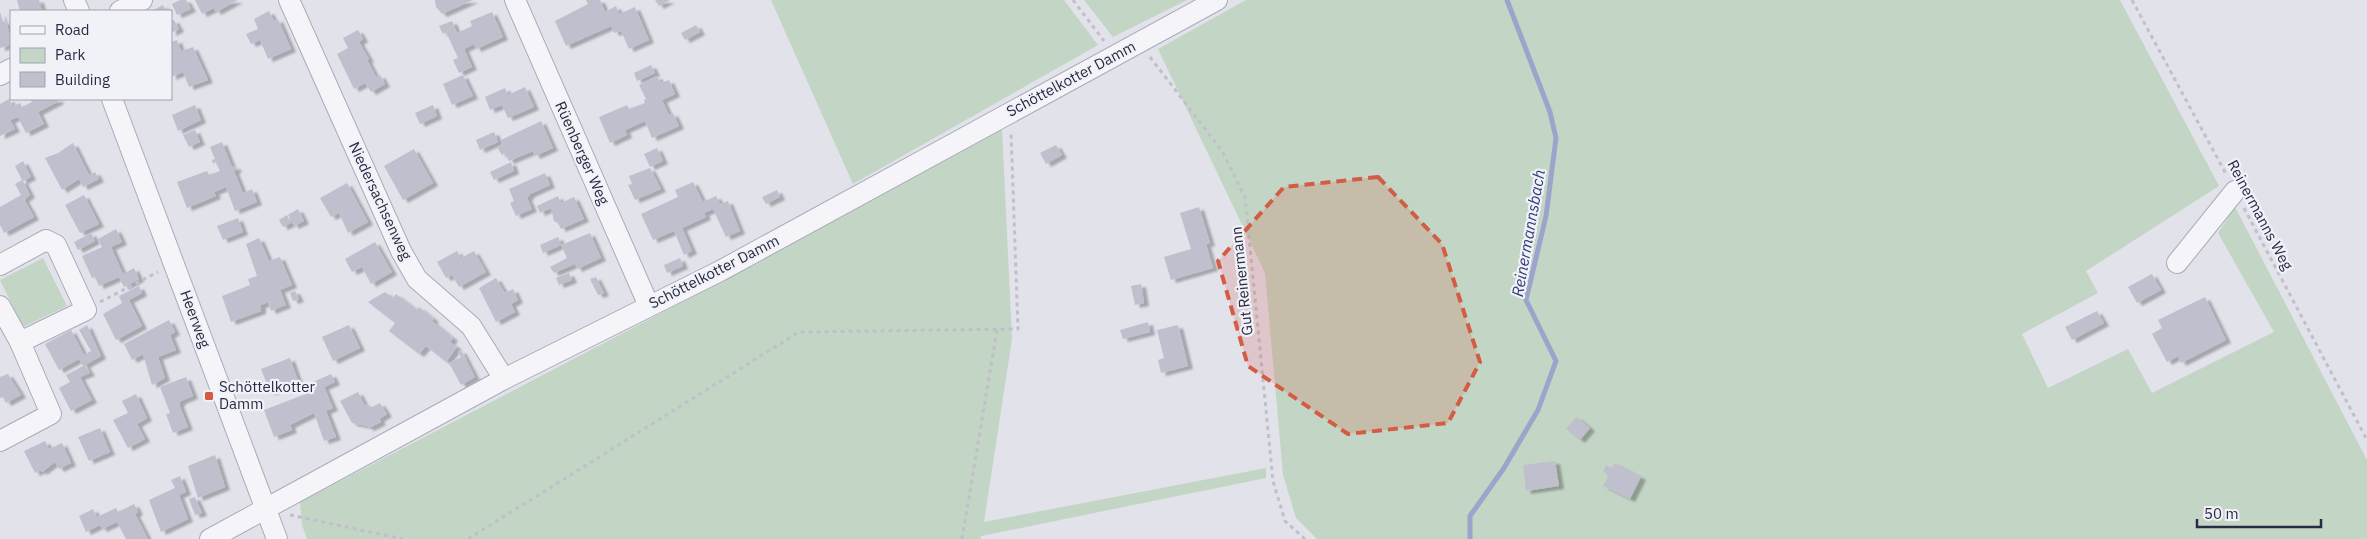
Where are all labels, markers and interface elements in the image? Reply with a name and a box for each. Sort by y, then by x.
legend [10,10,172,100]
text: Road [55,20,90,39]
street label: Schöttelkotter Damm [1003,36,1139,121]
text: Park [55,45,85,64]
text: Building [55,70,110,89]
street label: Rüenberger Weg [551,98,614,208]
street label: Niedersachsenweg [345,139,416,263]
street label: Reinermanns Weg [2223,156,2297,273]
water label: Reinermannsbach [1507,168,1549,298]
street label: Gut Reinermann [1226,226,1257,337]
street label: Schöttelkotter Damm [645,230,782,313]
street label: Heerweg [176,287,215,350]
place label: Schöttelkotter Damm [219,377,315,413]
marker: Schöttelkotter Damm [203,390,215,402]
scale bar [2197,496,2321,528]
text: 50 m [2204,504,2239,523]

